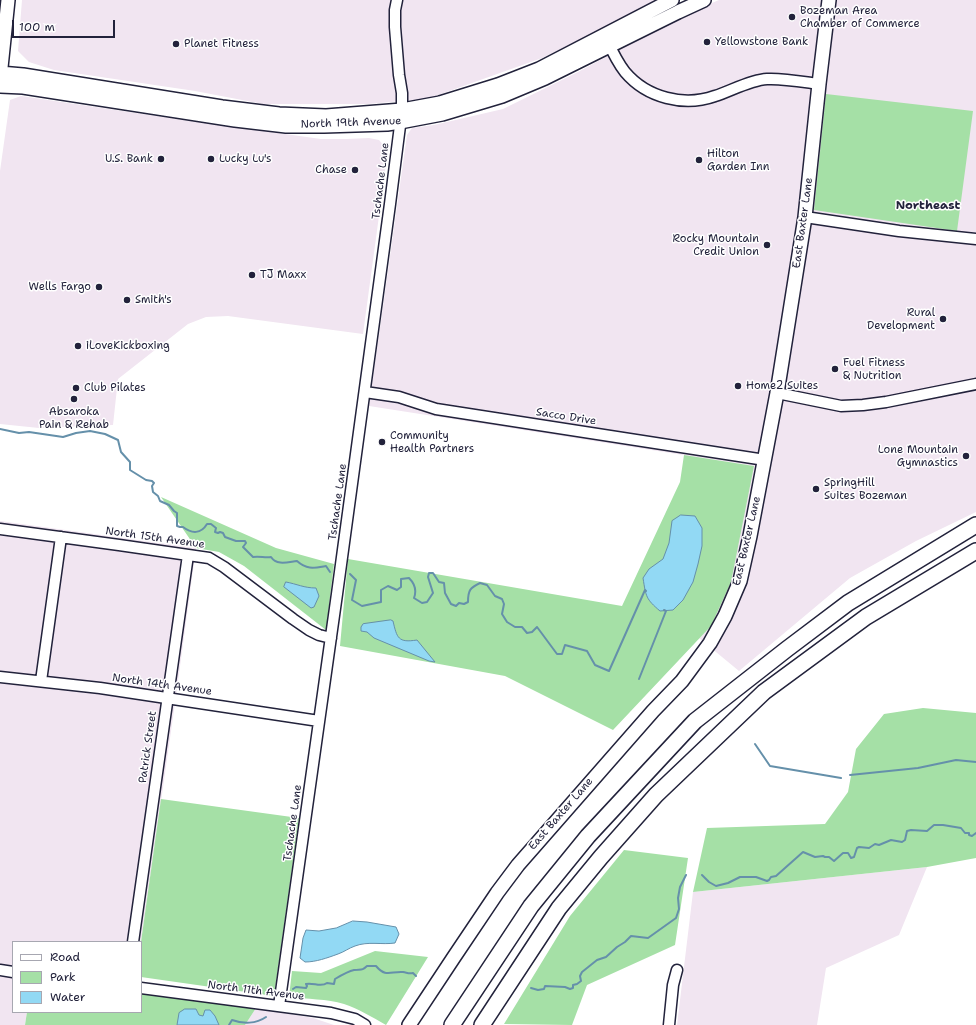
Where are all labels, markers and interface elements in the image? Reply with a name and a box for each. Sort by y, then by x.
place label: Bozeman Area Chamber of Commerce [800,4,920,30]
scale bar [14,12,117,38]
marker: Bozeman Area Chamber of Commerce [787,12,797,22]
text: 100 m [19,19,55,35]
place label: Yellowstone Bank [715,35,808,49]
place label: Planet Fitness [184,37,259,51]
marker: Yellowstone Bank [702,37,712,47]
marker: Planet Fitness [171,39,181,49]
street label: North 19th Avenue [300,115,402,131]
street label: Tschache Lane [370,142,392,220]
place label: Hilton Garden Inn [707,147,769,173]
place label: U.S. Bank [105,152,153,166]
place label: Lucky Lu's [219,152,271,166]
marker: U.S. Bank [156,154,166,164]
marker: Lucky Lu's [206,154,216,164]
marker: Hilton Garden Inn [694,155,704,165]
place label: Chase [315,163,347,177]
marker: Chase [350,165,360,175]
street label: East Baxter Lane [790,177,816,269]
district label: Northeast [896,199,960,213]
place label: Rocky Mountain Credit Union [672,232,759,258]
marker: Rocky Mountain Credit Union [762,240,772,250]
place label: TJ Maxx [260,268,306,282]
marker: TJ Maxx [247,270,257,280]
place label: Wells Fargo [29,280,91,294]
marker: Wells Fargo [94,282,104,292]
place label: Smith's [135,293,172,307]
marker: Smith's [122,295,132,305]
place label: Rural Development [867,306,935,332]
marker: Rural Development [938,314,948,324]
place label: iLoveKickboxing [86,339,170,353]
marker: iLoveKickboxing [73,341,83,351]
place label: Fuel Fitness & Nutrition [843,356,905,382]
marker: Fuel Fitness & Nutrition [830,364,840,374]
place label: Home2 Suites [746,379,818,393]
place label: Club Pilates [84,381,146,395]
marker: Home2 Suites [733,381,743,391]
marker: Club Pilates [71,383,81,393]
marker: Absaroka Pain & Rehab [69,394,79,404]
place label: Absaroka Pain & Rehab [39,405,109,431]
street label: Sacco Drive [535,406,597,428]
place label: Community Health Partners [390,429,474,455]
marker: Community Health Partners [377,437,387,447]
place label: Lone Mountain Gymnastics [878,443,958,469]
marker: Lone Mountain Gymnastics [961,451,971,461]
street label: Tschache Lane [326,463,350,541]
place label: SpringHill Suites Bozeman [824,476,907,502]
marker: SpringHill Suites Bozeman [811,484,821,494]
street label: East Baxter Lane [730,495,764,587]
street label: North 15th Avenue [105,524,205,552]
street label: North 14th Avenue [111,671,213,699]
street label: Patrick Street [136,710,160,784]
street label: East Baxter Lane [526,775,596,853]
street label: Tschache Lane [281,784,305,862]
legend [12,941,142,1013]
text: Road [50,949,80,965]
text: Park [50,969,76,985]
street label: North 11th Avenue [207,979,305,1003]
text: Water [50,989,85,1005]

